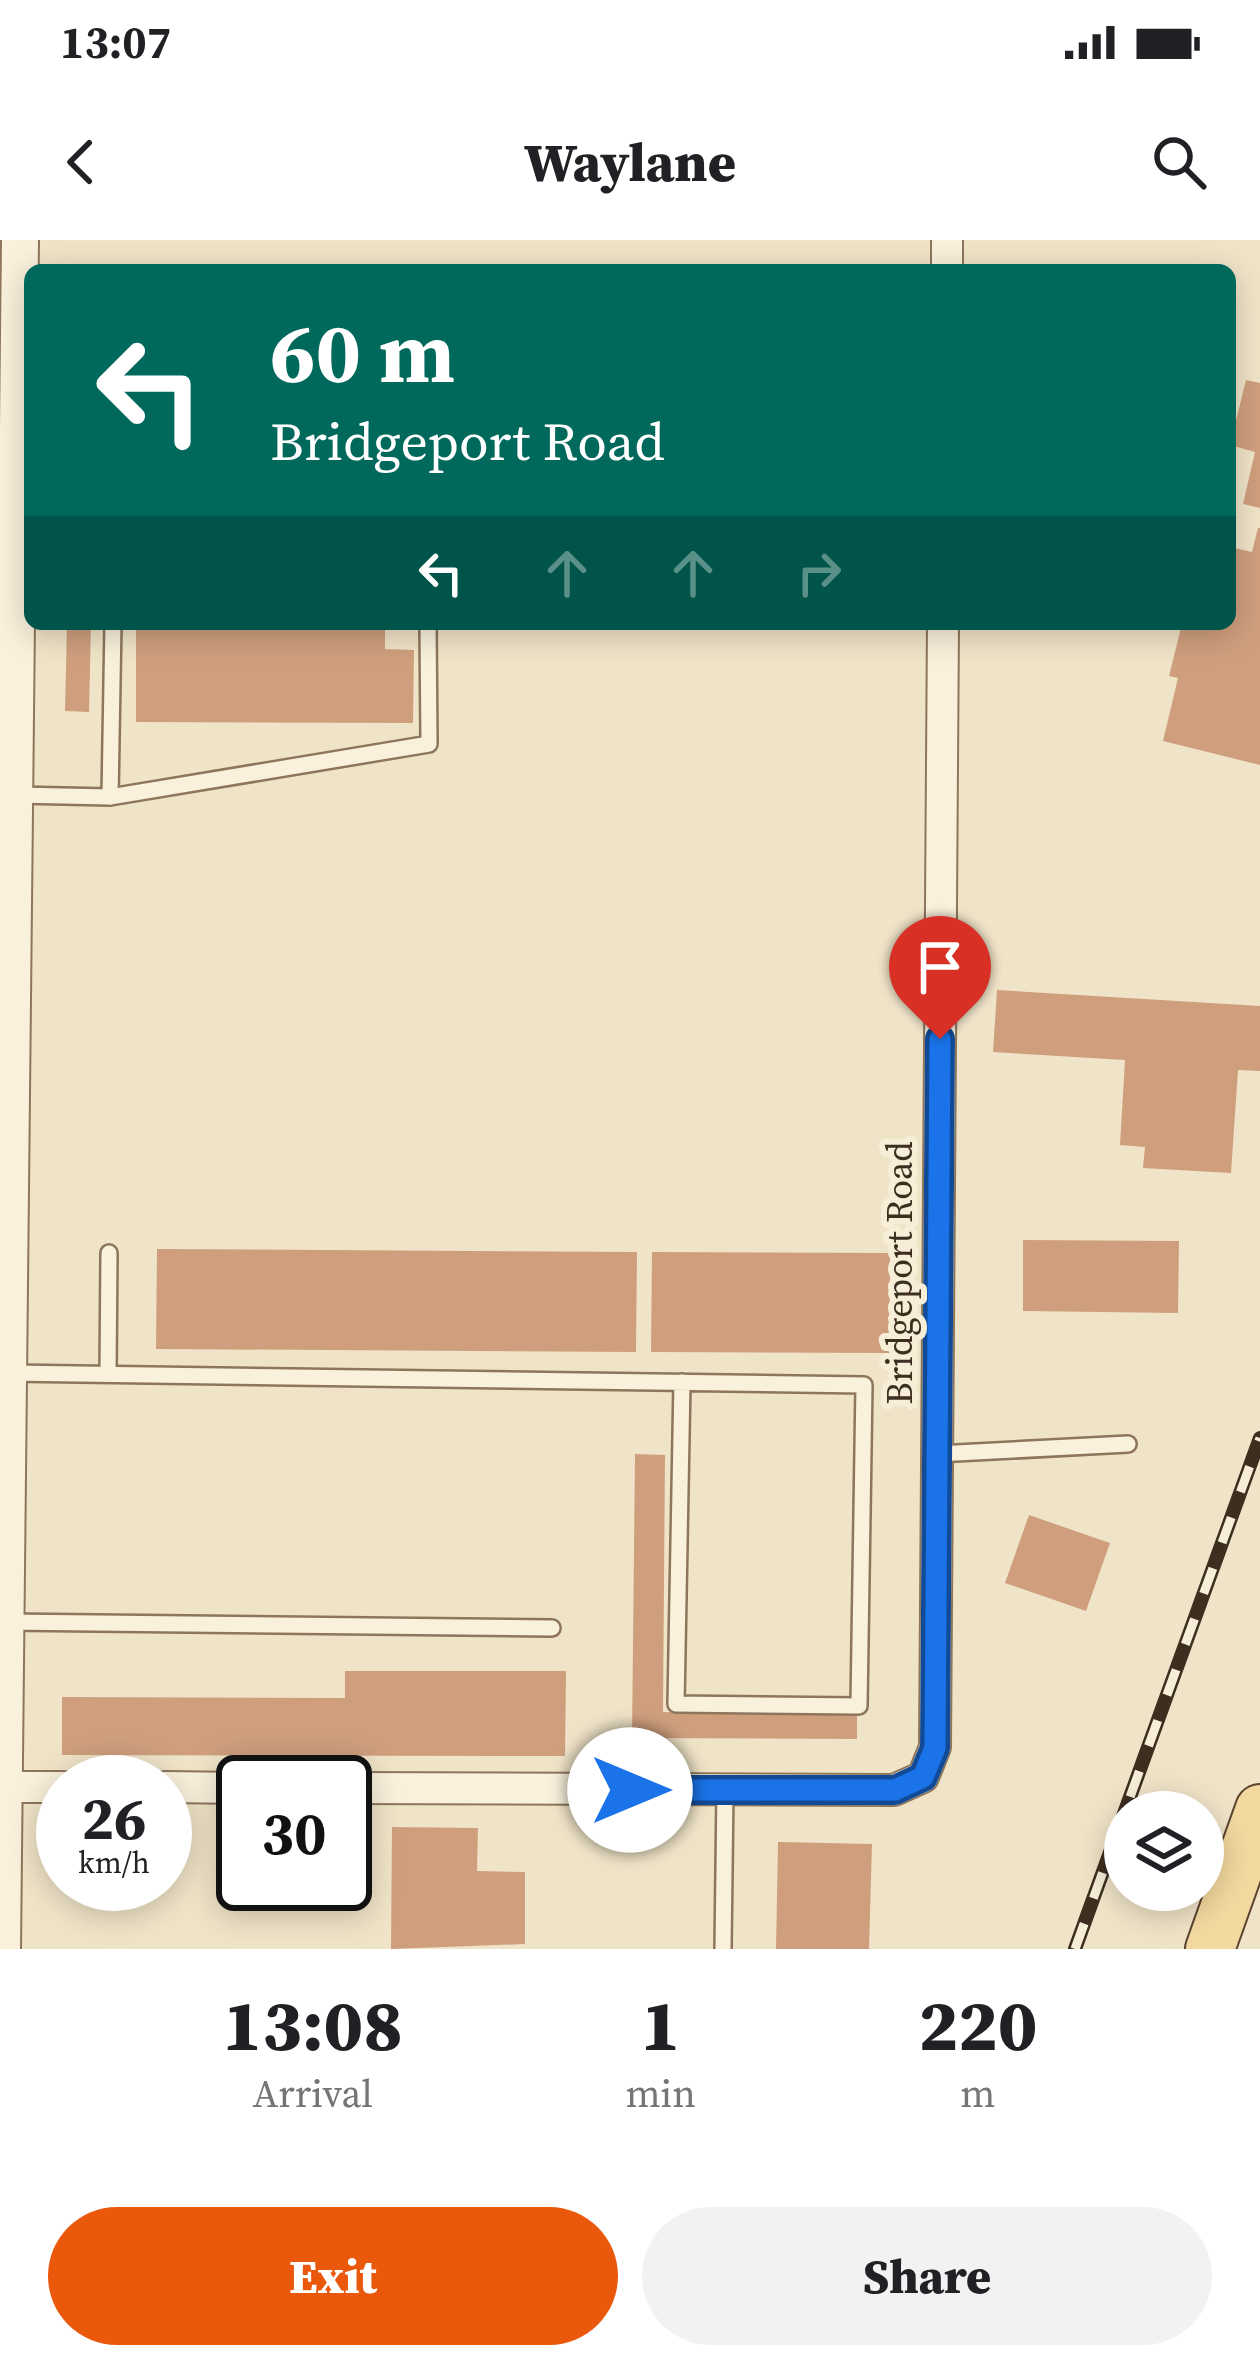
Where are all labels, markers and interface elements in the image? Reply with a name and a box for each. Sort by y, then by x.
text: 13:07 [60,11,171,73]
text: Waylane [524,125,736,199]
icon: back [48,129,114,195]
icon: search [1146,129,1212,195]
text: 60 m [270,295,455,410]
icon: left [72,312,228,468]
text: Bridgeport Road [270,404,665,478]
icon: left [408,540,474,606]
icon: ahead [534,540,600,606]
icon: ahead [660,540,726,606]
icon: right [786,540,852,606]
pin [889,916,991,1039]
icon: arrive [907,934,973,1000]
street label: Bridgeport Road [875,1141,924,1405]
position arrow [567,1727,693,1853]
speed limit sign: 30 [216,1755,372,1911]
text: 26 [81,1777,147,1859]
map controls [1104,1791,1224,1911]
button: layers [1104,1791,1224,1911]
text: km/h [78,1842,150,1883]
text: 13:08 [223,1975,403,2074]
text: 1 [641,1975,680,2074]
text: 220 [918,1975,1037,2074]
text: Arrival [252,2067,373,2120]
text: min [625,2067,696,2120]
text: m [960,2067,995,2120]
button: Exit [48,2207,618,2345]
button: Share [642,2207,1212,2345]

